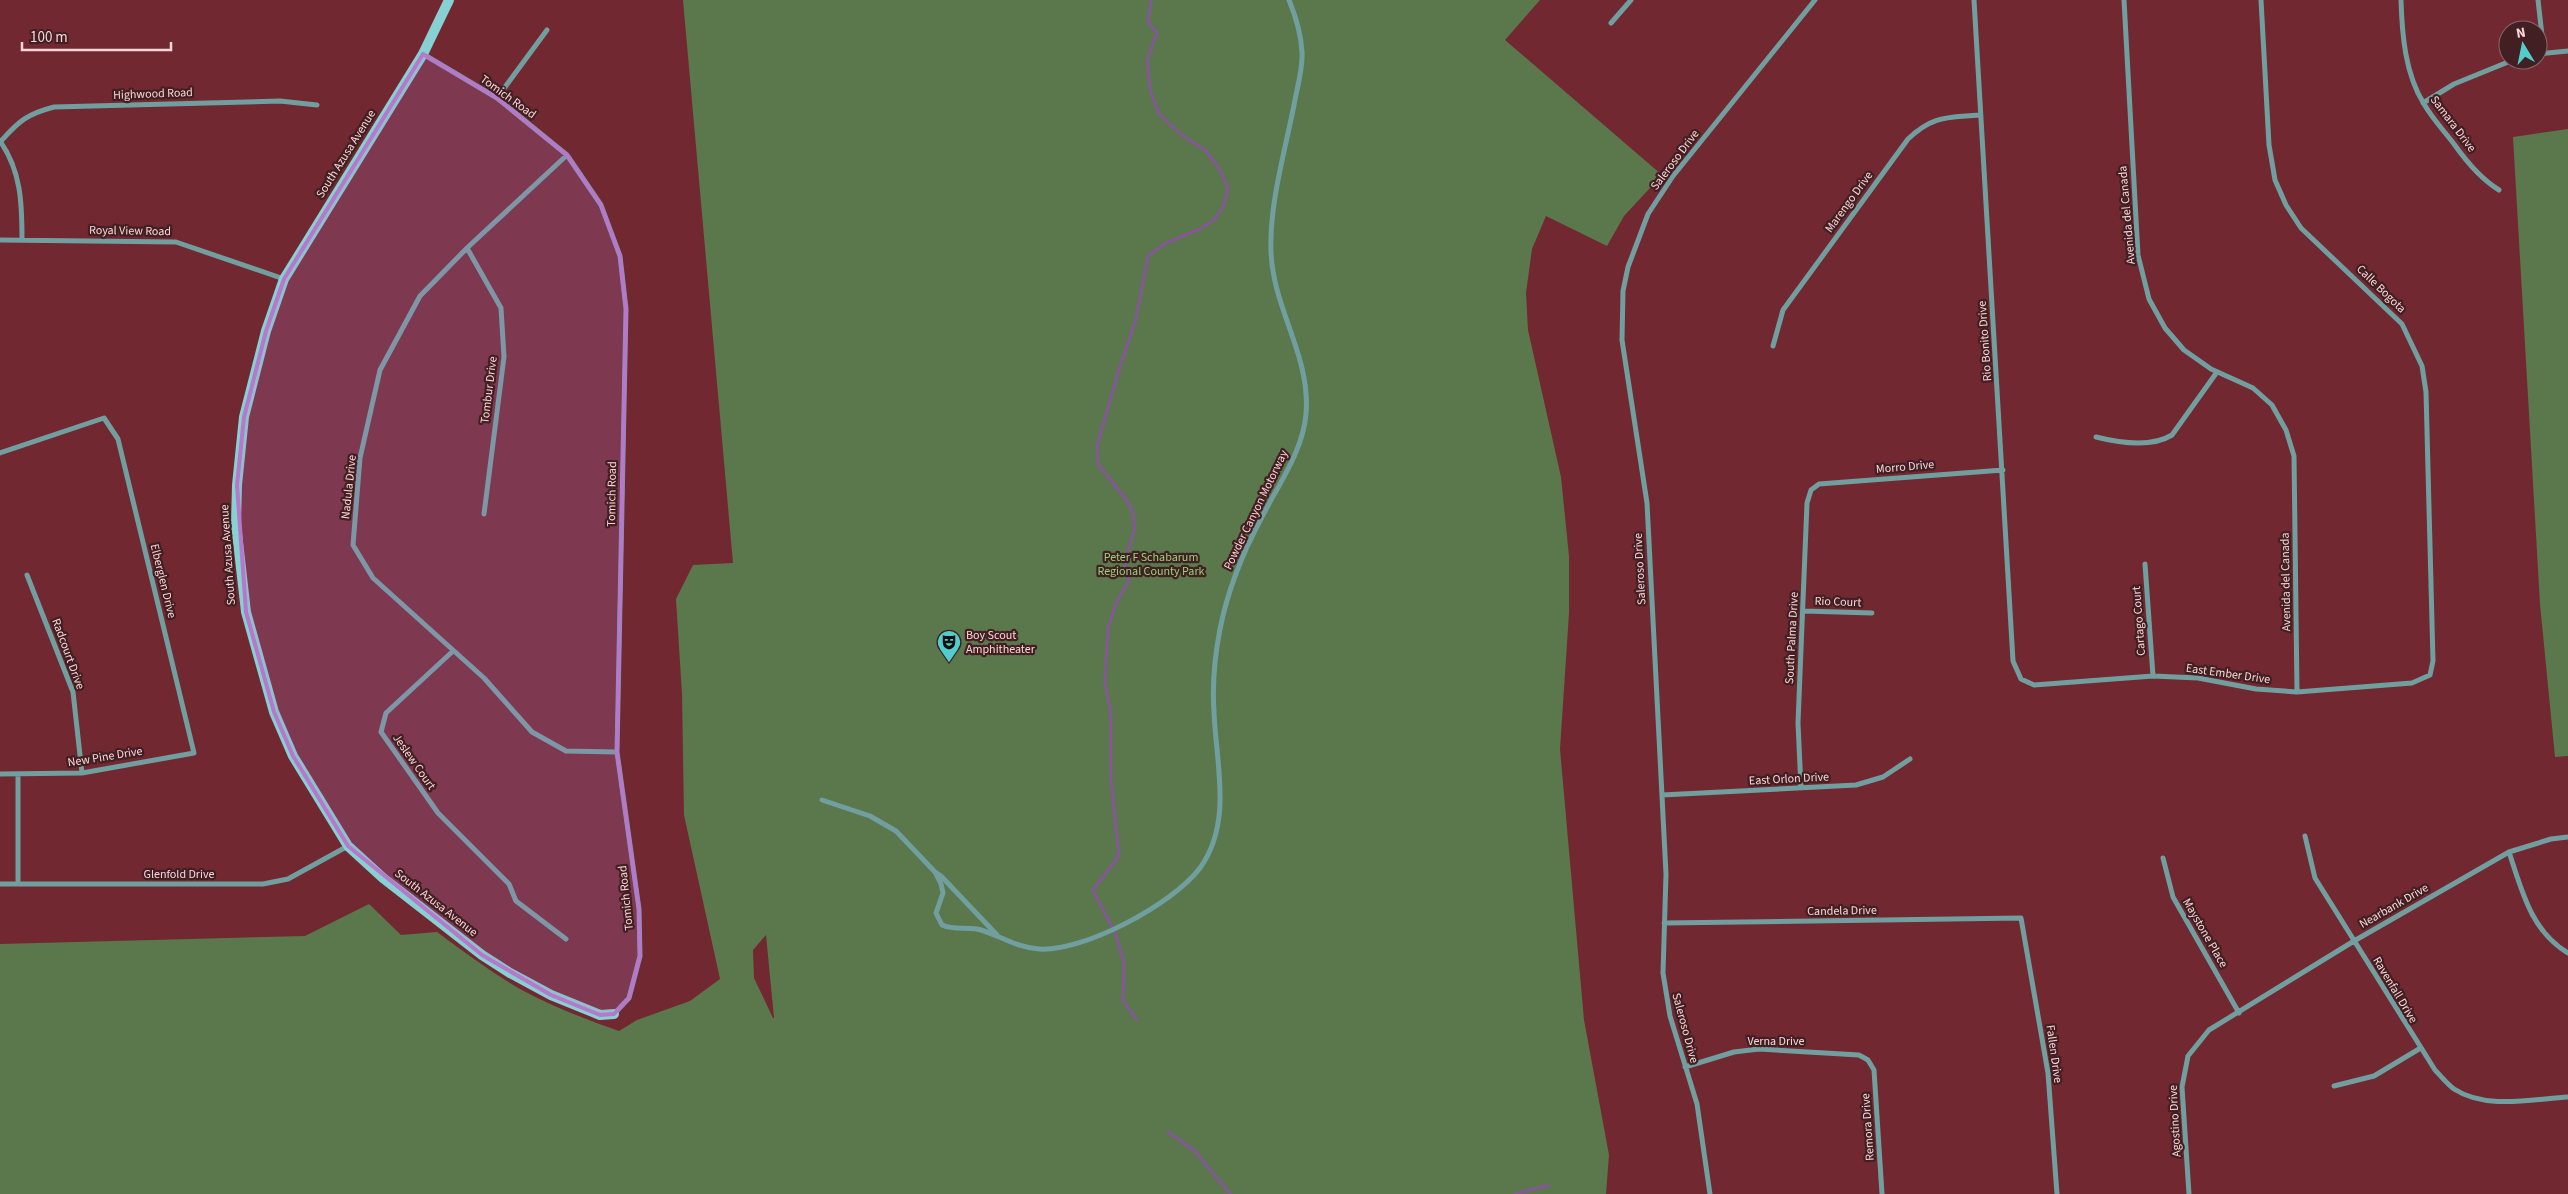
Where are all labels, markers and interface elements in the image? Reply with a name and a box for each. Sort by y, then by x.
scale bar [22,20,171,52]
north arrow [2498,20,2548,70]
text: N [2515,23,2527,44]
text: 100 m [30,27,68,48]
street label: Tomich Road [477,71,539,123]
street label: Highwood Road [113,84,193,104]
street label: Samara Drive [2426,92,2480,156]
street label: South Azusa Avenue [312,107,380,201]
street label: Saleroso Drive [1647,126,1703,194]
street label: Avenida del Canada [2114,165,2140,265]
street label: Marengo Drive [1821,168,1877,236]
street label: Royal View Road [89,222,171,240]
street label: Calle Bogota [2352,261,2410,317]
street label: Rio Bonito Drive [1974,300,1996,382]
street label: Tombur Drive [476,355,502,425]
street label: Powder Canyon Motorway [1220,447,1293,573]
street label: Nadula Drive [337,454,361,520]
street label: Morro Drive [1875,456,1935,478]
street label: Tomich Road [603,461,621,527]
street label: South Azusa Avenue [216,504,240,606]
street label: Avenida del Canada [2277,532,2295,632]
street label: Saleroso Drive [1630,533,1650,605]
street label: Elberglen Drive [146,542,180,620]
park label: Peter F Schabarum Regional County Park [1097,549,1205,580]
street label: Cartago Court [2128,586,2150,656]
street label: South Palma Drive [1781,591,1803,684]
street label: Rio Court [1814,593,1862,611]
street label: Radcourt Drive [47,616,89,692]
place label: Boy Scout Amphitheater [966,627,1036,658]
theatre icon: Boy Scout Amphitheater [936,629,962,663]
street label: East Ember Drive [2185,660,2271,688]
street label: Jeslew Court [388,731,440,793]
street label: New Pine Drive [66,743,144,771]
street label: East Orlon Drive [1748,768,1830,790]
street label: South Azusa Avenue [391,865,481,941]
street label: Tomich Road [614,865,638,931]
street label: Glenfold Drive [144,866,215,883]
street label: Nearbank Drive [2356,879,2432,933]
street label: Maystone Place [2178,895,2232,971]
street label: Candela Drive [1807,902,1877,920]
street label: Ravenfall Drive [2368,954,2422,1026]
street label: Saleroso Drive [1667,991,1703,1065]
street label: Fallen Drive [2042,1024,2067,1084]
street label: Verna Drive [1747,1033,1805,1050]
street label: Agostino Drive [2165,1084,2185,1157]
street label: Remora Drive [1857,1093,1879,1161]

